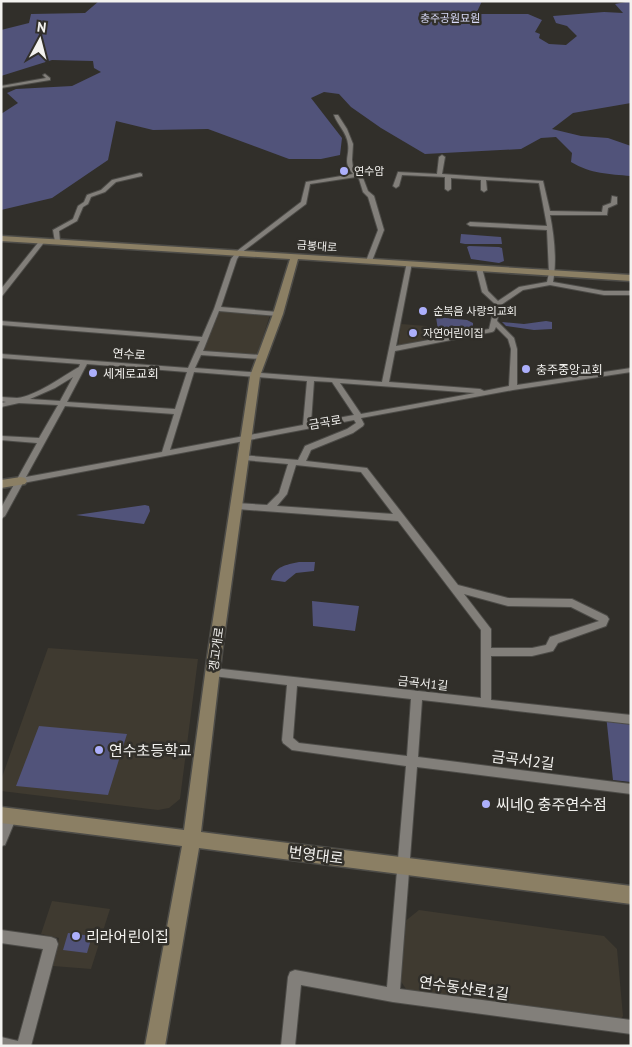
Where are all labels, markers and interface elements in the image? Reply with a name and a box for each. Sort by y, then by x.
park label: 충주공원묘원 [420,11,480,25]
north arrow [15,15,65,65]
text: N [36,18,47,37]
place label: 연수암 [354,164,384,178]
marker: 연수암 [338,165,350,177]
street label: 금봉대로 [296,238,338,254]
place label: 순복음 사랑의교회 [433,304,517,318]
marker: 순복음 사랑의교회 [417,305,429,317]
place label: 자연어린이집 [423,326,484,340]
marker: 자연어린이집 [407,327,419,339]
street label: 연수로 [112,345,146,363]
place label: 충주중앙교회 [536,362,602,377]
marker: 충주중앙교회 [520,363,532,375]
place label: 세계로교회 [103,366,158,381]
marker: 세계로교회 [87,367,99,379]
street label: 금곡로 [307,412,343,432]
street label: 갱고개로 [205,626,227,672]
street label: 금곡서1길 [397,673,449,693]
place label: 연수초등학교 [109,741,192,760]
marker: 연수초등학교 [93,744,105,756]
street label: 금곡서2길 [490,747,556,773]
place label: 씨네Q 충주연수점 [496,795,607,814]
marker: 씨네Q 충주연수점 [480,798,492,810]
street label: 번영대로 [287,842,345,868]
place label: 리라어린이집 [86,927,169,946]
marker: 리라어린이집 [70,930,82,942]
street label: 연수동산로1길 [418,972,510,1004]

